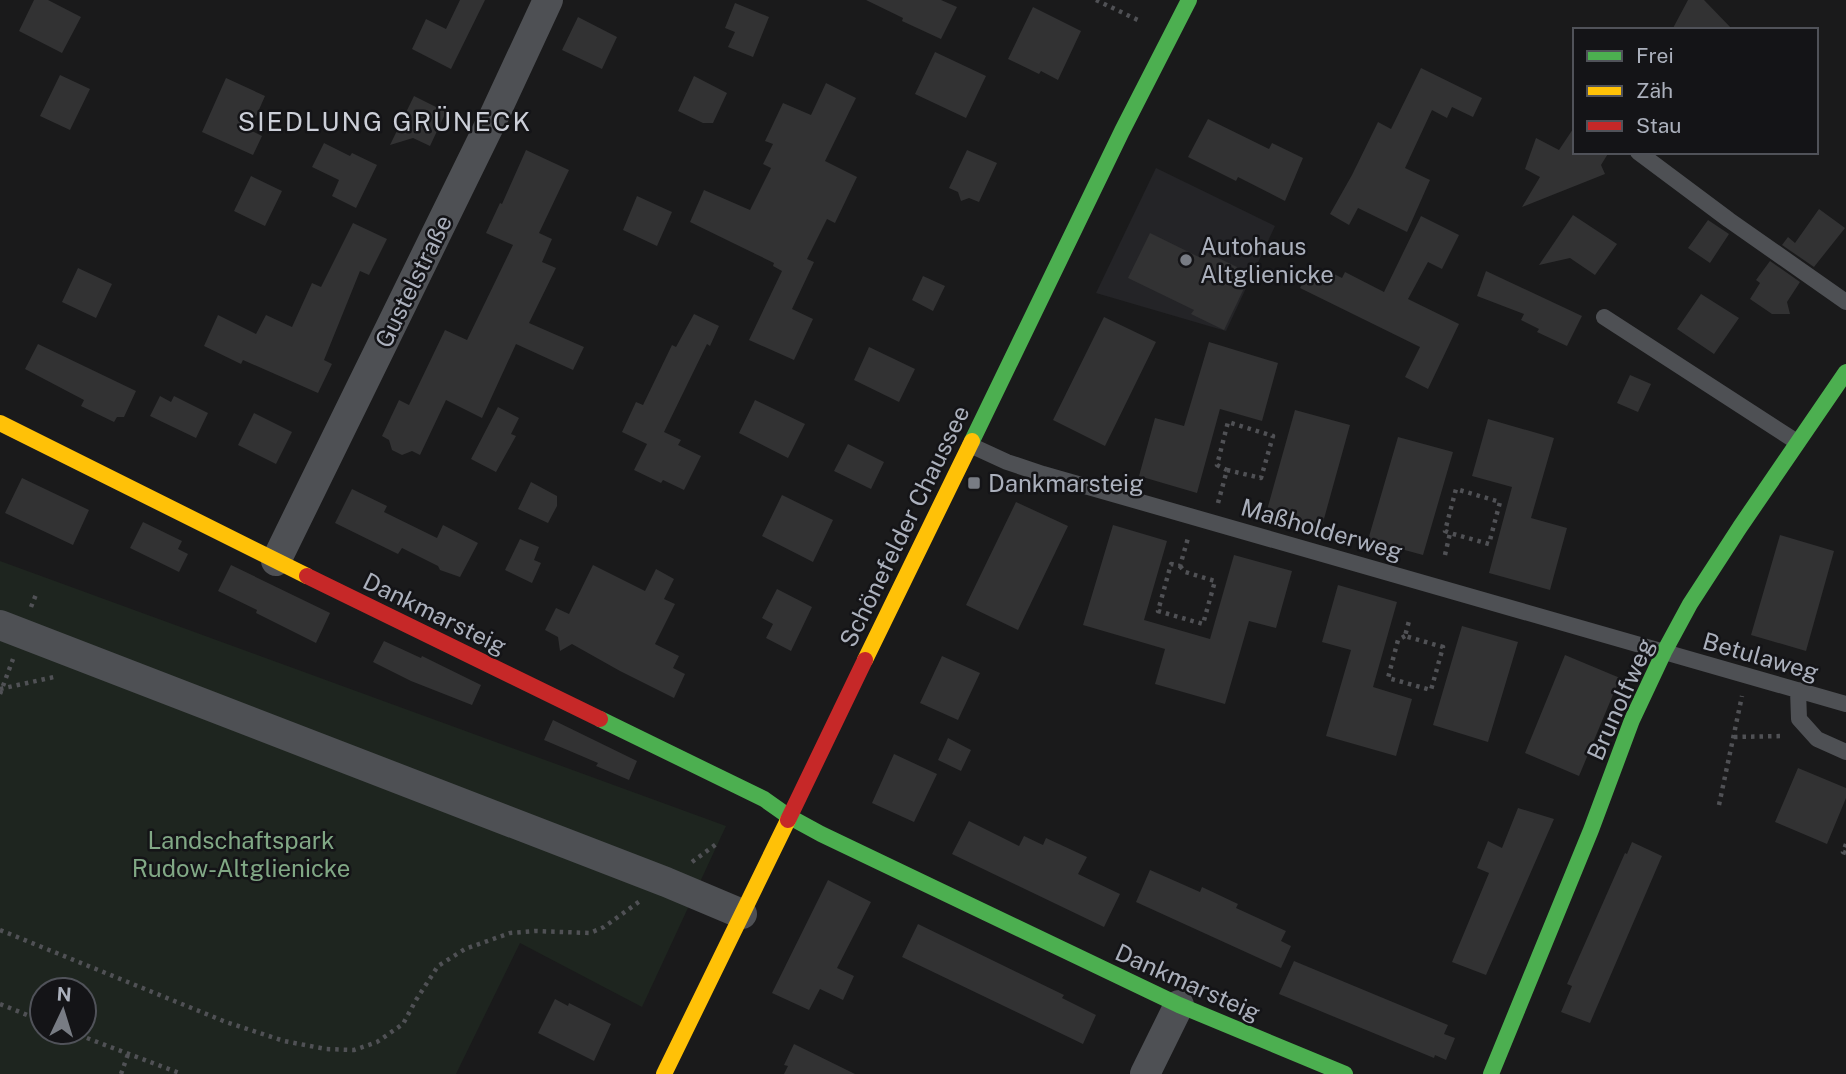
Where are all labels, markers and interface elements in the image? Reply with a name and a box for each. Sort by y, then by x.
legend [1573,28,1818,154]
text: Frei [1636,43,1674,68]
text: Zäh [1636,78,1673,103]
district label: SIEDLUNG GRÜNECK [238,106,532,137]
text: Stau [1636,113,1682,138]
street label: Gustelstraße [369,210,457,352]
place label: Autohaus Altglienicke [1200,232,1334,288]
marker: Autohaus Altglienicke [1178,252,1194,268]
street label: Schönefelder Chaussee [833,401,975,651]
place label: Dankmarsteig [988,469,1144,497]
marker: Dankmarsteig [966,475,982,491]
street label: Maßholderweg [1238,492,1406,566]
street label: Dankmarsteig [359,566,511,660]
street label: Betulaweg [1700,626,1822,686]
street label: Brunolfweg [1581,634,1659,764]
park label: Landschaftspark Rudow-Altglienicke [132,826,350,882]
street label: Dankmarsteig [1111,938,1265,1026]
north arrow [28,976,98,1046]
text: N [56,983,72,1006]

